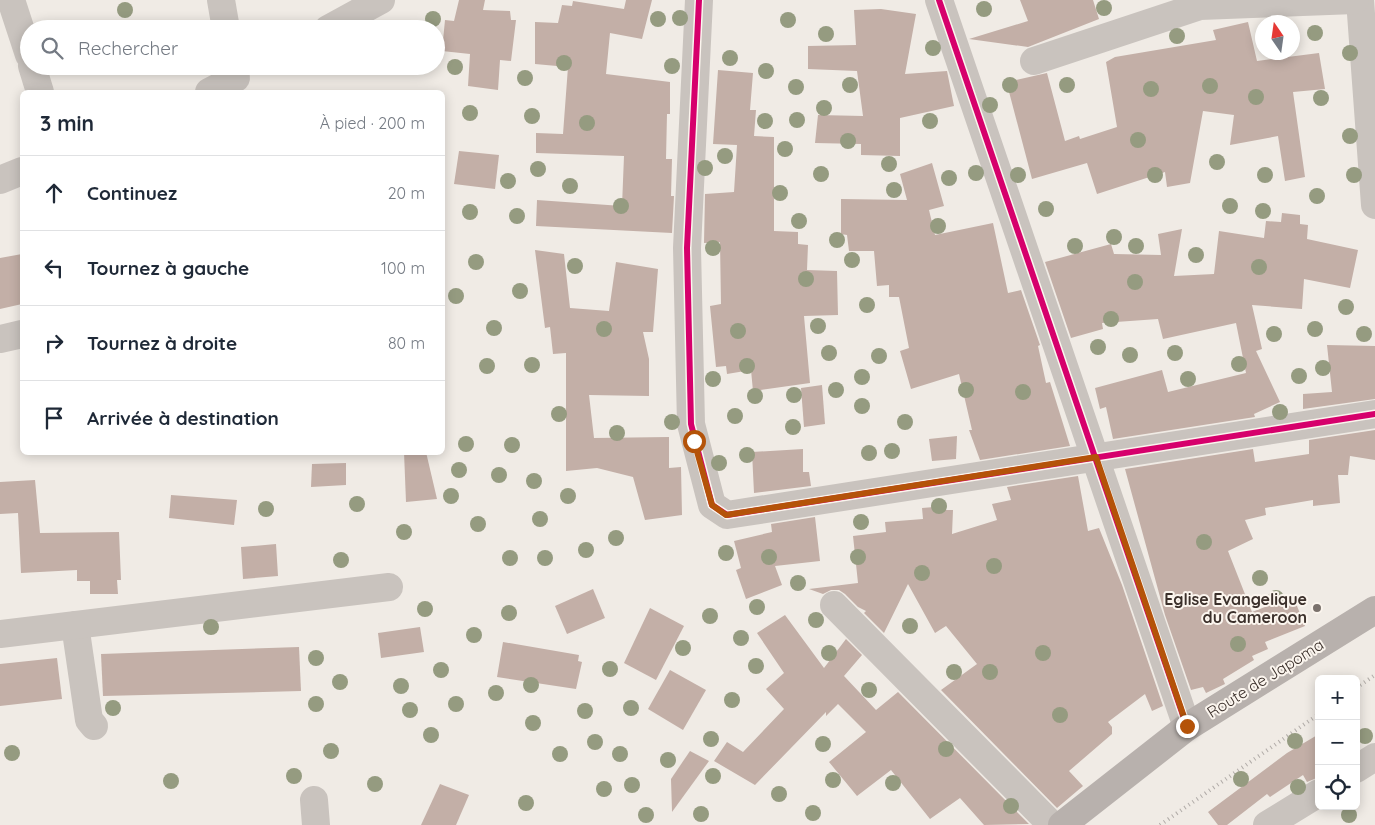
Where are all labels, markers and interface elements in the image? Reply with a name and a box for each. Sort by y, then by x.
north arrow [1255,15,1300,60]
search box [20,20,445,75]
icon: search [38,34,66,62]
text: Rechercher [78,36,178,60]
text: 3 min [40,110,94,136]
text: À pied · 200 m [320,113,425,133]
icon: ahead [40,179,68,207]
text: Continuez [87,181,177,205]
text: 20 m [388,183,425,203]
icon: left [40,254,68,282]
text: Tournez à gauche [87,256,249,280]
text: 100 m [381,258,425,278]
icon: right [40,329,68,357]
text: Tournez à droite [87,331,237,355]
text: 80 m [388,333,425,353]
icon: arrive [40,404,68,432]
text: Arrivée à destination [87,406,279,430]
route start [683,430,706,453]
place label: Eglise Evangelique du Cameroon [1164,589,1307,627]
marker: Eglise Evangelique du Cameroon [1311,602,1323,614]
street label: Route de Japoma [1203,634,1327,722]
map controls [1315,675,1360,810]
button: + [1315,675,1360,720]
route end [1176,715,1199,738]
button: − [1315,720,1360,765]
button: locate [1315,765,1360,810]

